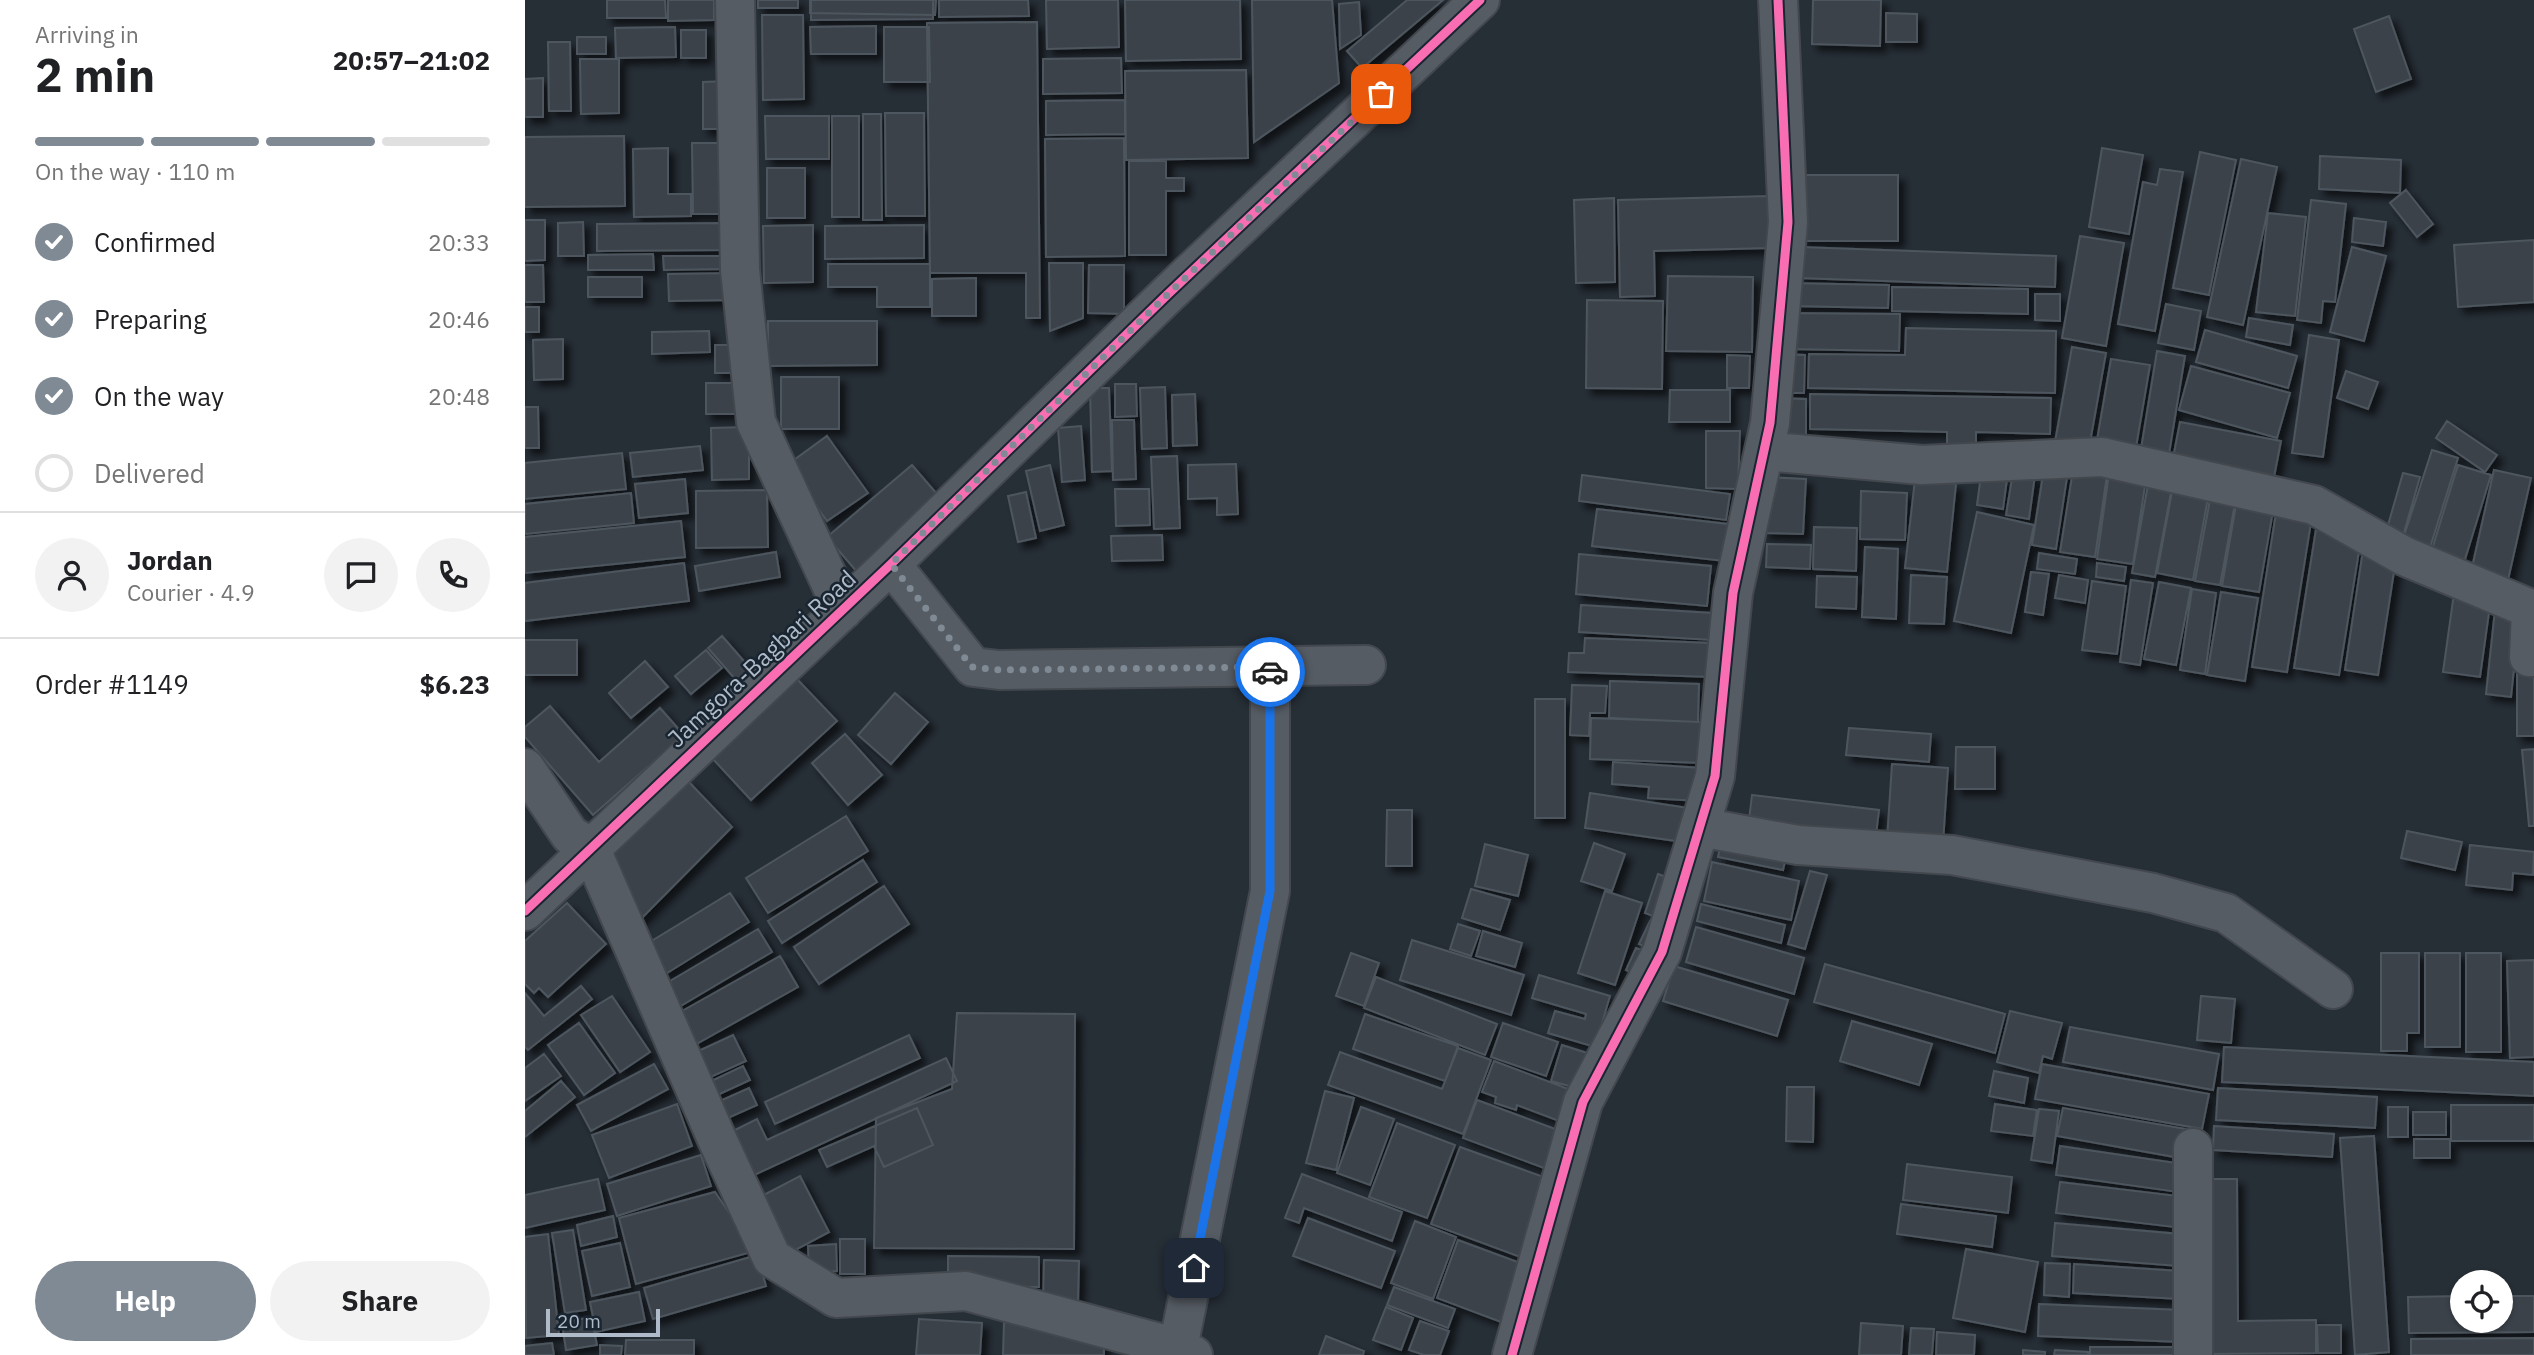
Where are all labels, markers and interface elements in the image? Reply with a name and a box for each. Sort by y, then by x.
text: Arriving in [35,19,139,49]
text: 20:57–21:02 [333,43,490,77]
text: 2 min [35,45,155,105]
pin [1351,64,1411,124]
icon: bag [1362,75,1400,113]
text: On the way · 110 m [35,156,235,186]
icon: check [35,223,73,261]
text: Confirmed [94,225,216,259]
text: 20:33 [428,227,490,257]
icon: check [35,300,73,338]
text: Preparing [94,302,207,336]
text: 20:46 [428,304,490,334]
icon: check [35,377,73,415]
text: On the way [94,379,224,413]
text: 20:48 [428,381,490,411]
text: Delivered [94,456,205,490]
button: person [35,538,109,612]
button: chat [324,538,398,612]
button: phone [416,538,490,612]
text: Jordan [127,543,213,577]
street label: Jamgora-Bagbari Road [660,563,862,754]
text: Courier · 4.9 [127,577,255,607]
courier [1235,637,1305,707]
icon: car [1251,653,1289,691]
text: Order #1149 [35,667,189,701]
text: $6.23 [420,667,490,701]
pin [1164,1238,1224,1298]
icon: home [1175,1249,1213,1287]
button: Help [35,1261,256,1341]
button: Share [270,1261,490,1341]
map controls [2450,1270,2513,1333]
button: locate [2450,1270,2513,1333]
scale bar [546,1306,660,1338]
text: 20 m [557,1309,601,1333]

